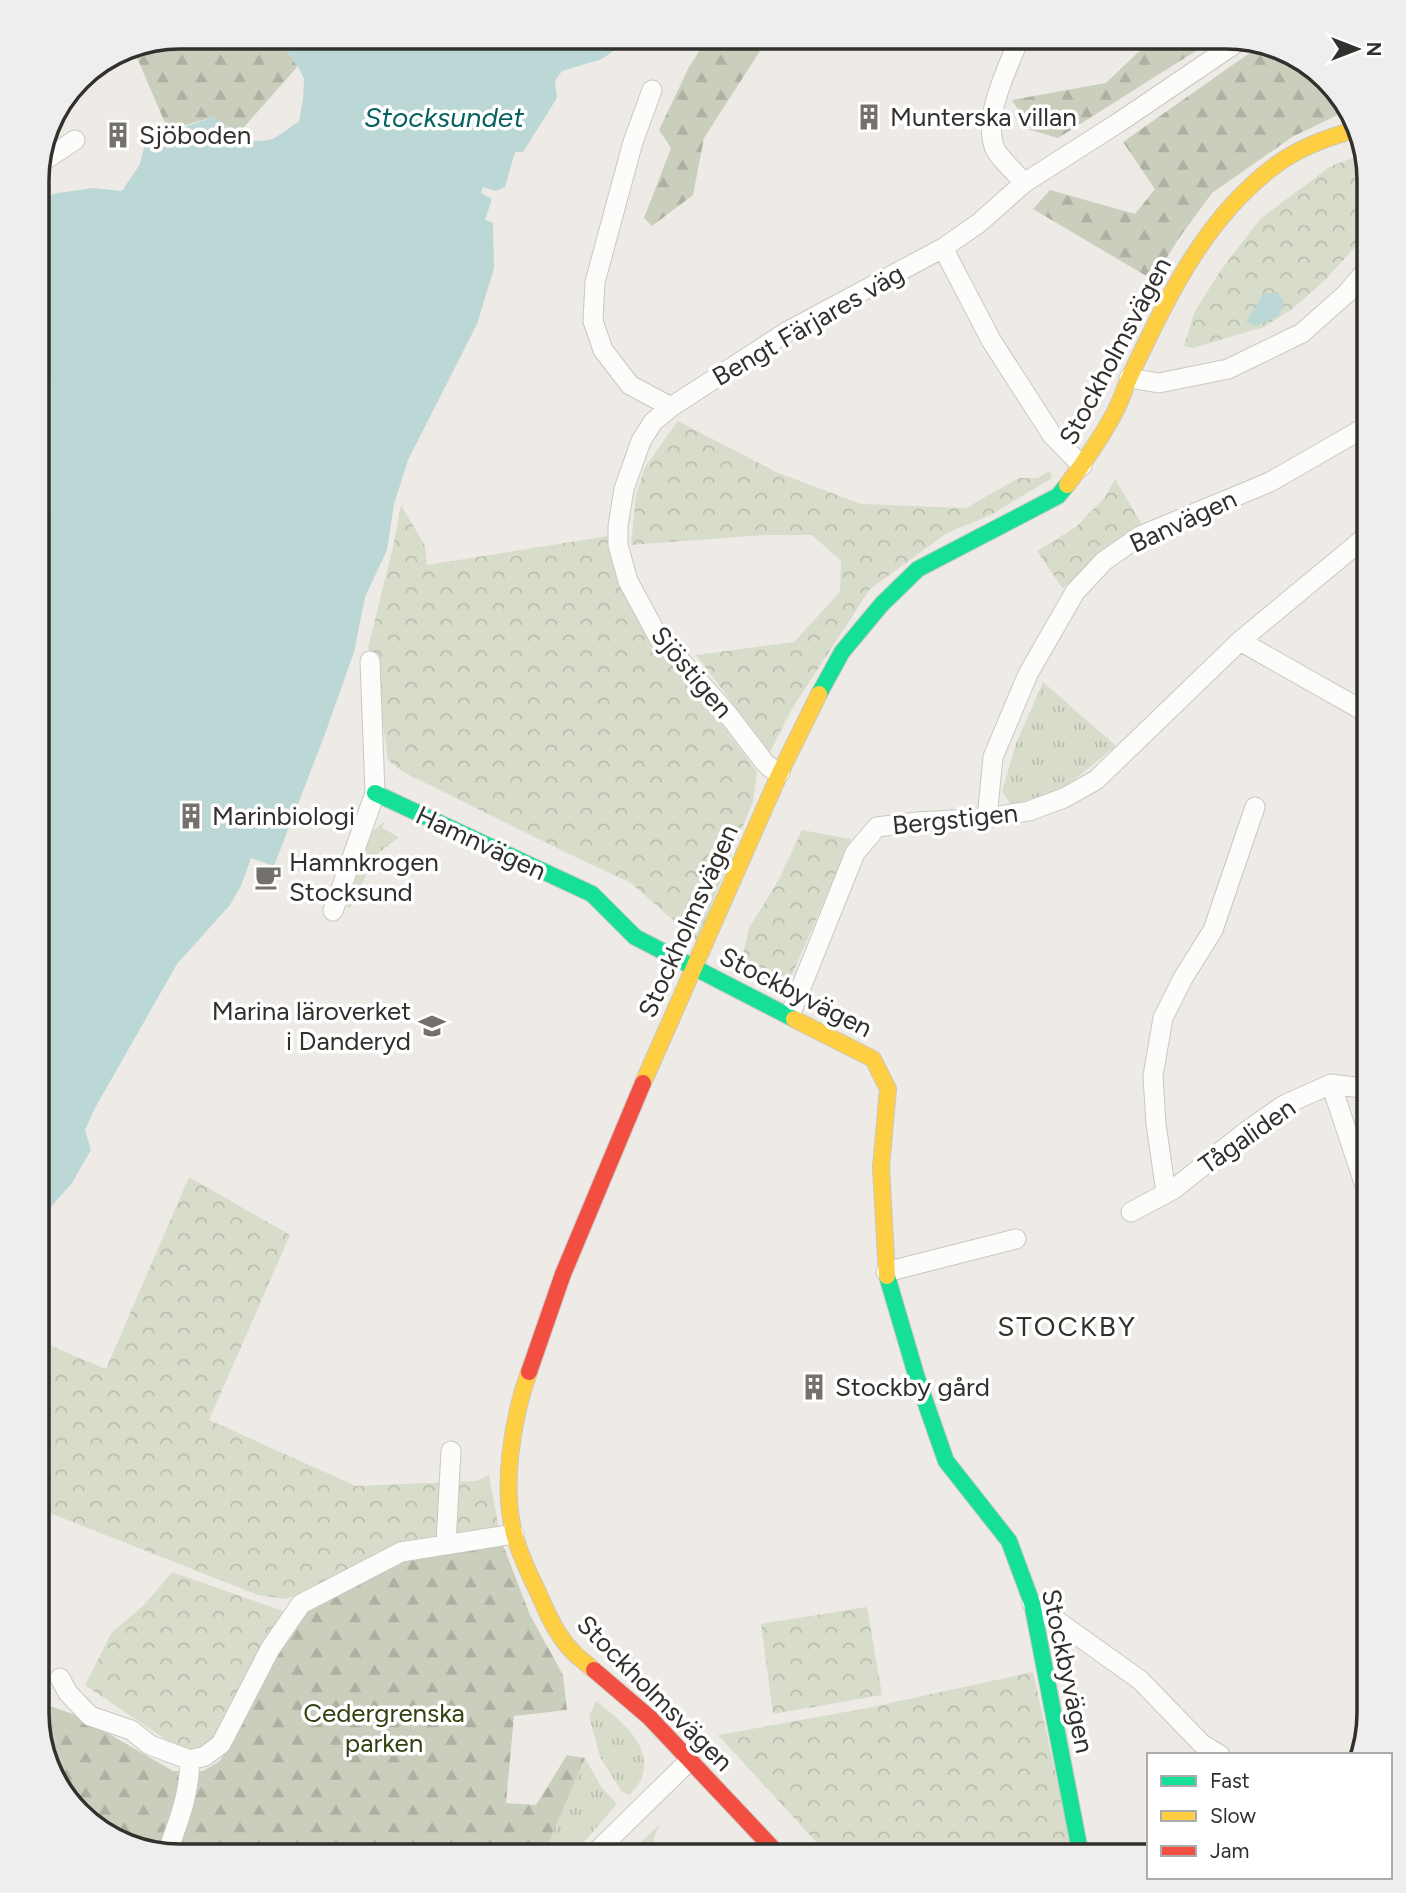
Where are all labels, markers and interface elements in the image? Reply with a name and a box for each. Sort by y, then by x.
north arrow [1322,14,1392,84]
text: N [1362,42,1385,56]
water label: Stocksundet [364,100,524,134]
place label: Munterska villan [890,101,1077,133]
building icon: Munterska villan [854,102,884,132]
place label: Sjöboden [139,119,251,151]
building icon: Sjöboden [103,120,133,150]
street label: Stockholmsvägen [1052,252,1178,450]
street label: Bengt Färjares väg [706,257,910,393]
street label: Banvägen [1124,482,1242,560]
street label: Sjöstigen [644,620,740,724]
street label: Bergstigen [891,796,1019,842]
street label: Hamnvägen [411,799,551,887]
place label: Marinbiologi [212,800,355,832]
building icon: Marinbiologi [176,801,206,831]
street label: Stockholmsvägen [631,820,745,1022]
place label: Hamnkrogen Stocksund [289,846,439,908]
cafe icon: Hamnkrogen Stocksund [253,862,283,892]
street label: Stockbyvägen [714,940,878,1044]
place label: Marina läroverket i Danderyd [212,995,411,1057]
school or university icon: Marina läroverket i Danderyd [417,1011,447,1041]
street label: Tågaliden [1193,1091,1301,1181]
district label: STOCKBY [997,1309,1137,1343]
place label: Stockby gård [835,1371,990,1403]
building icon: Stockby gård [799,1372,829,1402]
street label: Stockbyvägen [1035,1586,1101,1756]
street label: Stockholmsvägen [570,1608,740,1778]
park label: Cedergrenska parken [303,1697,465,1759]
legend [1147,1753,1392,1879]
text: Fast [1210,1768,1250,1793]
text: Slow [1210,1803,1256,1828]
text: Jam [1210,1838,1249,1863]

